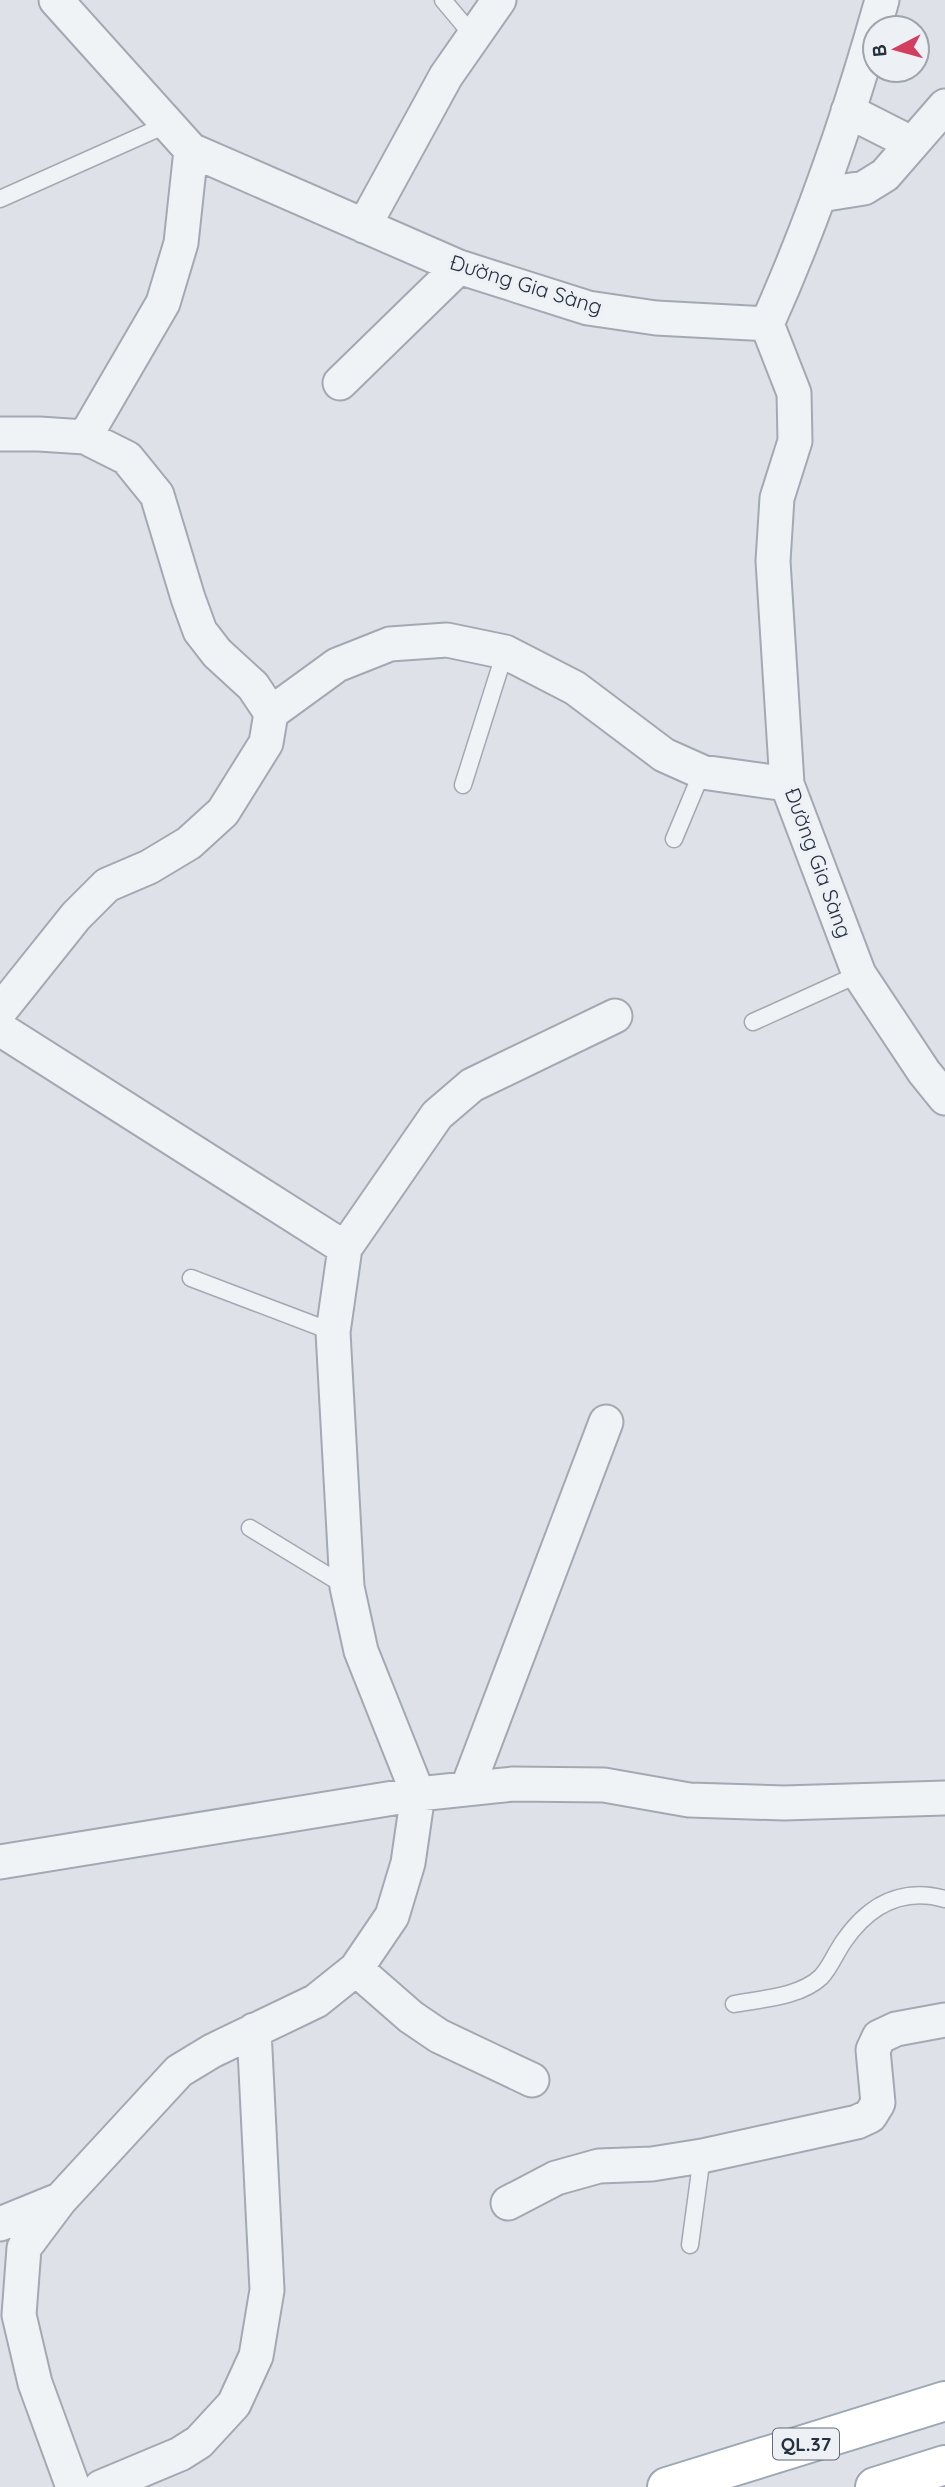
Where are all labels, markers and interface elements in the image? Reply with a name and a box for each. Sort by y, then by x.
north arrow [861,14,931,84]
text: B [867,43,892,58]
street label: Đường Gia Sàng [447,249,606,320]
street label: Đường Gia Sàng [780,784,858,941]
road number: QL.37 [773,2428,839,2460]

